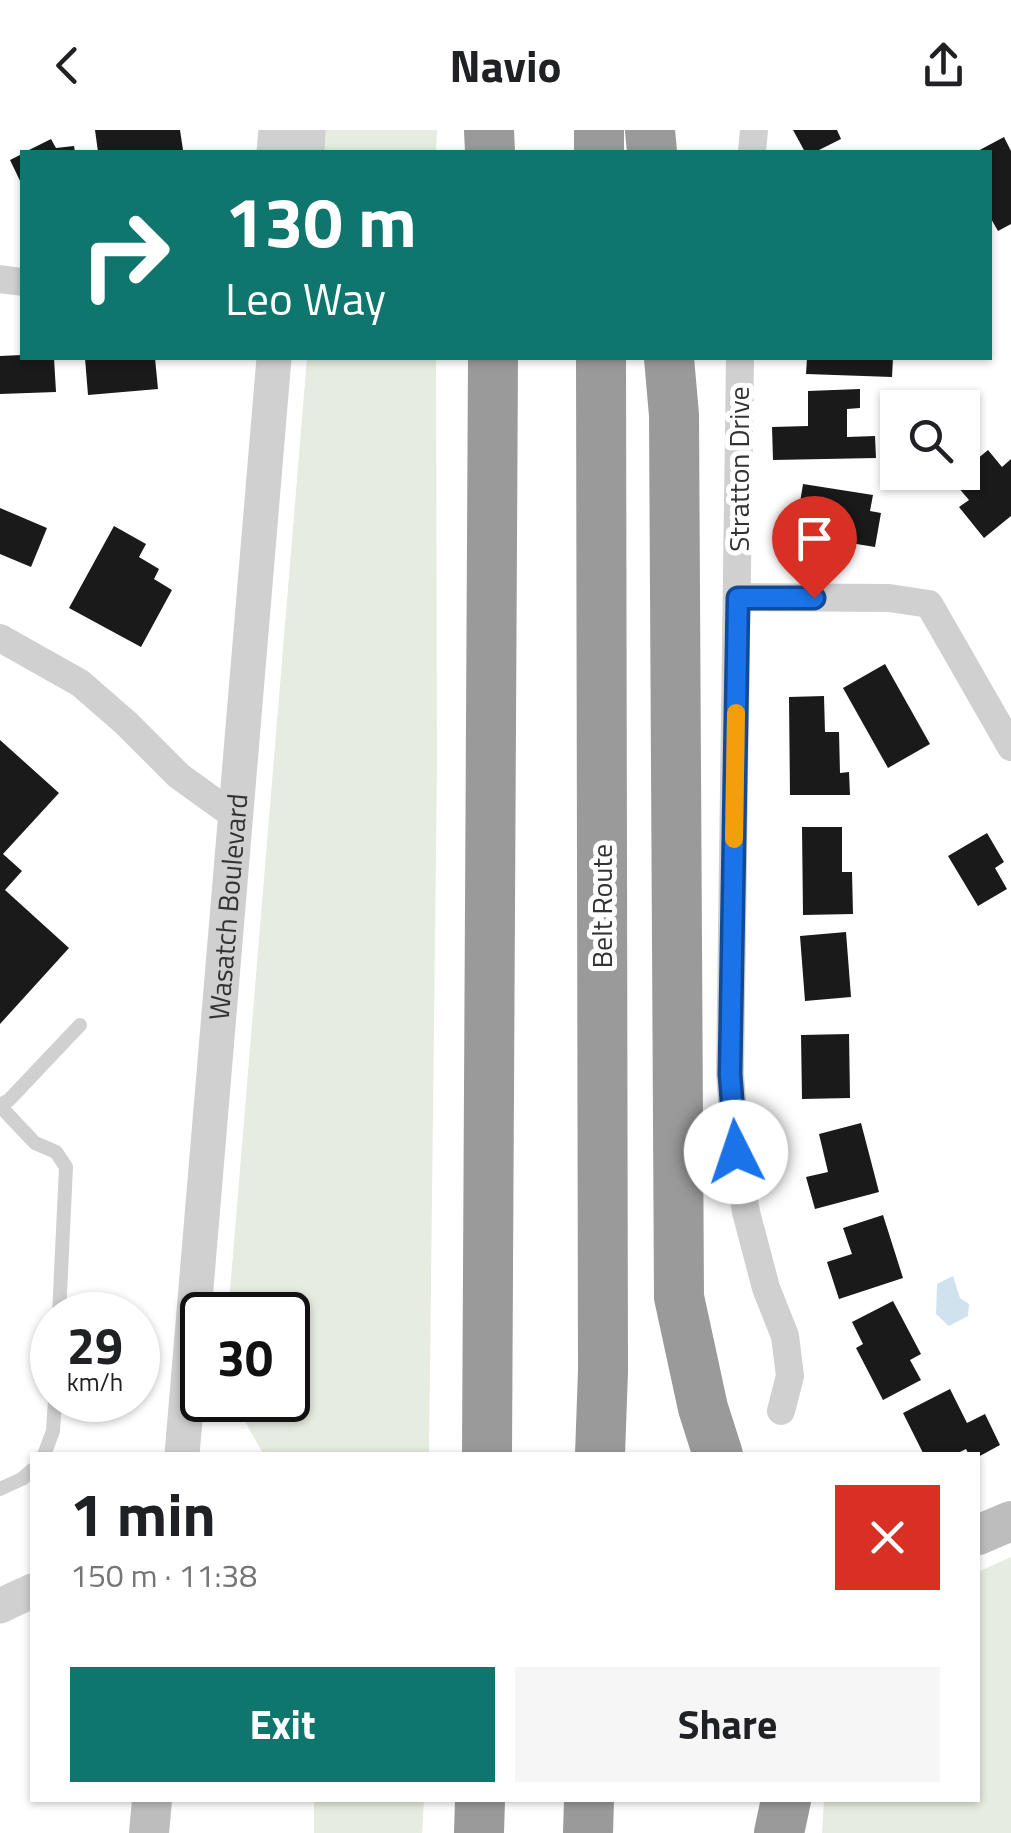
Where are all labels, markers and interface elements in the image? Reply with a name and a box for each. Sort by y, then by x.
text: Navio [450,31,561,99]
icon: back [40,38,95,93]
icon: share [916,38,971,93]
text: 130 m [225,168,417,274]
icon: right [60,190,190,320]
text: Leo Way [225,264,386,332]
street label: Stratton Drive [717,386,760,552]
map controls [880,390,980,490]
button: search [880,390,980,490]
pin [772,496,857,599]
icon: arrive [787,511,842,566]
street label: Wasatch Boulevard [197,792,258,1022]
street label: Belt Route [580,844,623,968]
position arrow [684,1100,788,1204]
speed limit sign: 30 [180,1292,310,1422]
text: 29 [67,1307,123,1383]
text: km/h [67,1363,123,1401]
text: 1 min [70,1468,216,1559]
button: close [835,1485,940,1590]
text: 150 m · 11:38 [70,1551,257,1599]
button: Exit [70,1667,495,1782]
button: Share [515,1667,940,1782]

